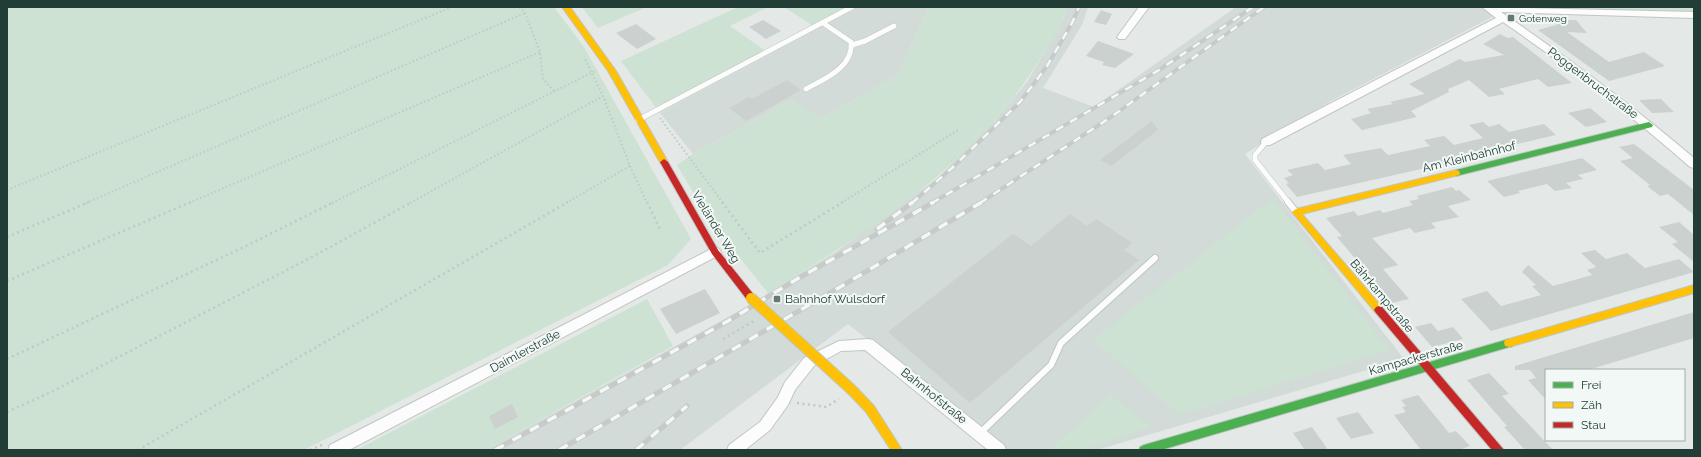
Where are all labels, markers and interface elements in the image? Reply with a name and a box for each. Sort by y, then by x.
marker: Gotenweg [1506,13,1516,23]
place label: Gotenweg [1519,13,1567,24]
street label: Poggenbruchstraße [1545,44,1641,122]
street label: Am Kleinbahnhof [1421,138,1518,175]
street label: Vieländer Weg [689,188,743,266]
street label: Bährkampstraße [1347,257,1417,335]
place label: Bahnhof Wulsdorf [785,292,886,306]
marker: Bahnhof Wulsdorf [772,294,782,304]
street label: Daimlerstraße [488,327,562,375]
street label: Kampackerstraße [1367,338,1465,378]
street label: Bahnhofstraße [898,365,970,427]
legend [1545,369,1685,441]
text: Frei [1581,378,1601,392]
text: Zäh [1581,398,1602,412]
text: Stau [1581,418,1606,432]

